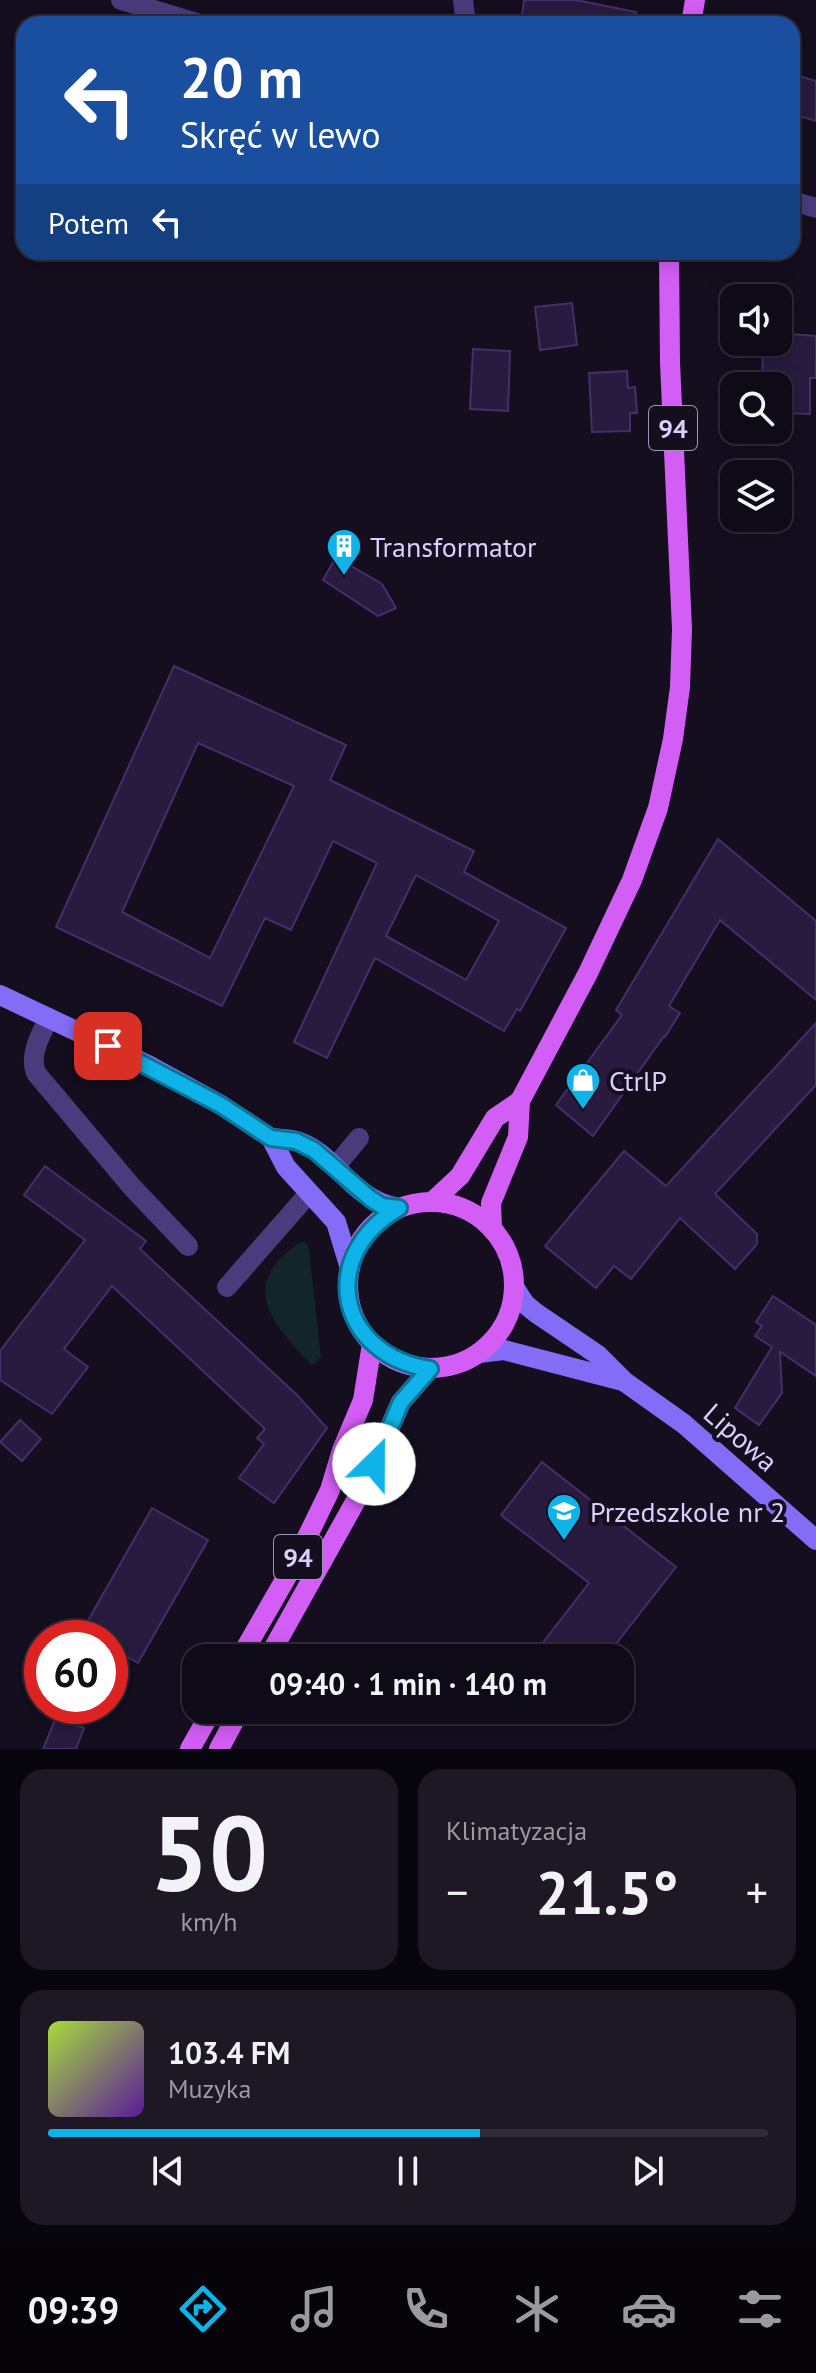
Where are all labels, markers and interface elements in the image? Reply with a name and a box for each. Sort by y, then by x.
text: 20 m [180,41,303,113]
icon: left [48,48,152,152]
text: Skręć w lewo [180,111,380,158]
icon: left [145,200,189,244]
text: Potem [48,203,129,242]
map controls [720,284,792,532]
button: sound [720,284,792,356]
button: search [720,372,792,444]
road number: 94 [649,406,697,450]
button: layers [720,460,792,532]
building icon: Transformator [325,527,363,577]
place label: Transformator [370,528,537,565]
pin [74,1012,142,1080]
icon: arrive [86,1024,130,1068]
shop icon: CtrlP [564,1061,602,1111]
place label: CtrlP [609,1062,667,1099]
street label: Lipowa [696,1395,786,1479]
position arrow [332,1422,416,1506]
school or university icon: Przedszkole nr 2 [545,1492,583,1542]
place label: Przedszkole nr 2 [590,1493,785,1530]
road number: 94 [274,1535,322,1579]
speed limit sign: 60 [24,1620,128,1724]
text: 09:40 · 1 min · 140 m [269,1664,547,1703]
text: 50 [150,1785,268,1920]
text: Klimatyzacja [446,1814,587,1847]
text: 21.5° [535,1853,679,1931]
text: − [446,1863,468,1920]
text: + [746,1863,768,1920]
text: km/h [181,1905,238,1938]
text: 103.4 FM [168,2033,290,2072]
text: Muzyka [168,2072,251,2105]
icon: previous [146,2149,190,2193]
icon: pause [386,2149,430,2193]
icon: next [626,2149,670,2193]
icon: directions [175,2281,231,2337]
icon: music [286,2281,342,2337]
icon: phone [398,2281,454,2337]
icon: climate [509,2281,565,2337]
icon: car [621,2281,677,2337]
icon: filters [732,2281,788,2337]
text: 09:39 [28,2286,119,2333]

